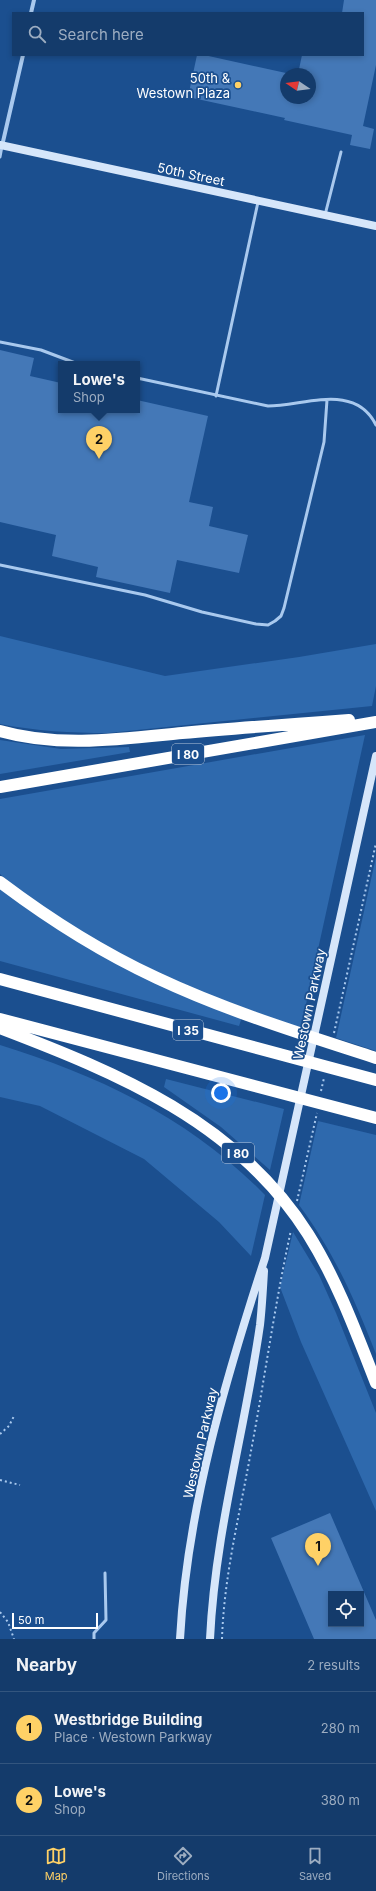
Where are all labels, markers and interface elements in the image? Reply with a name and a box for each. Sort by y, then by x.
search box [12,12,364,56]
icon: search [26,23,48,45]
text: Search here [58,25,144,44]
north arrow [280,68,316,104]
place label: 50th & Westown Plaza [137,70,231,101]
marker: 50th & Westown Plaza [233,80,243,90]
street label: 50th Street [156,159,226,189]
popup [58,361,140,413]
text: Lowe's [73,370,125,389]
text: Shop [73,389,105,405]
pin: 2 [86,426,112,459]
road number: I 80 [172,744,204,764]
street label: Westown Parkway [289,947,329,1061]
road number: I 35 [173,1020,203,1040]
your location [211,1083,231,1103]
road number: I 80 [222,1143,254,1163]
street label: Westown Parkway [179,1386,221,1500]
pin: 1 [305,1533,331,1566]
map controls [328,1591,364,1627]
button: locate [328,1591,364,1627]
scale bar [12,1611,98,1630]
text: 50 m [18,1613,44,1627]
text: Nearby [16,1655,77,1675]
text: 2 results [307,1657,360,1673]
text: Westbridge Building [54,1710,203,1729]
text: 1 [26,1720,32,1736]
text: 280 m [321,1720,360,1736]
text: Place · Westown Parkway [54,1729,212,1745]
text: Lowe's [54,1782,106,1801]
text: 2 [25,1792,33,1808]
text: 380 m [321,1792,360,1808]
text: Shop [54,1801,86,1817]
tab: Map [45,1845,68,1883]
tab: Directions [157,1845,210,1883]
tab: Saved [299,1845,331,1883]

